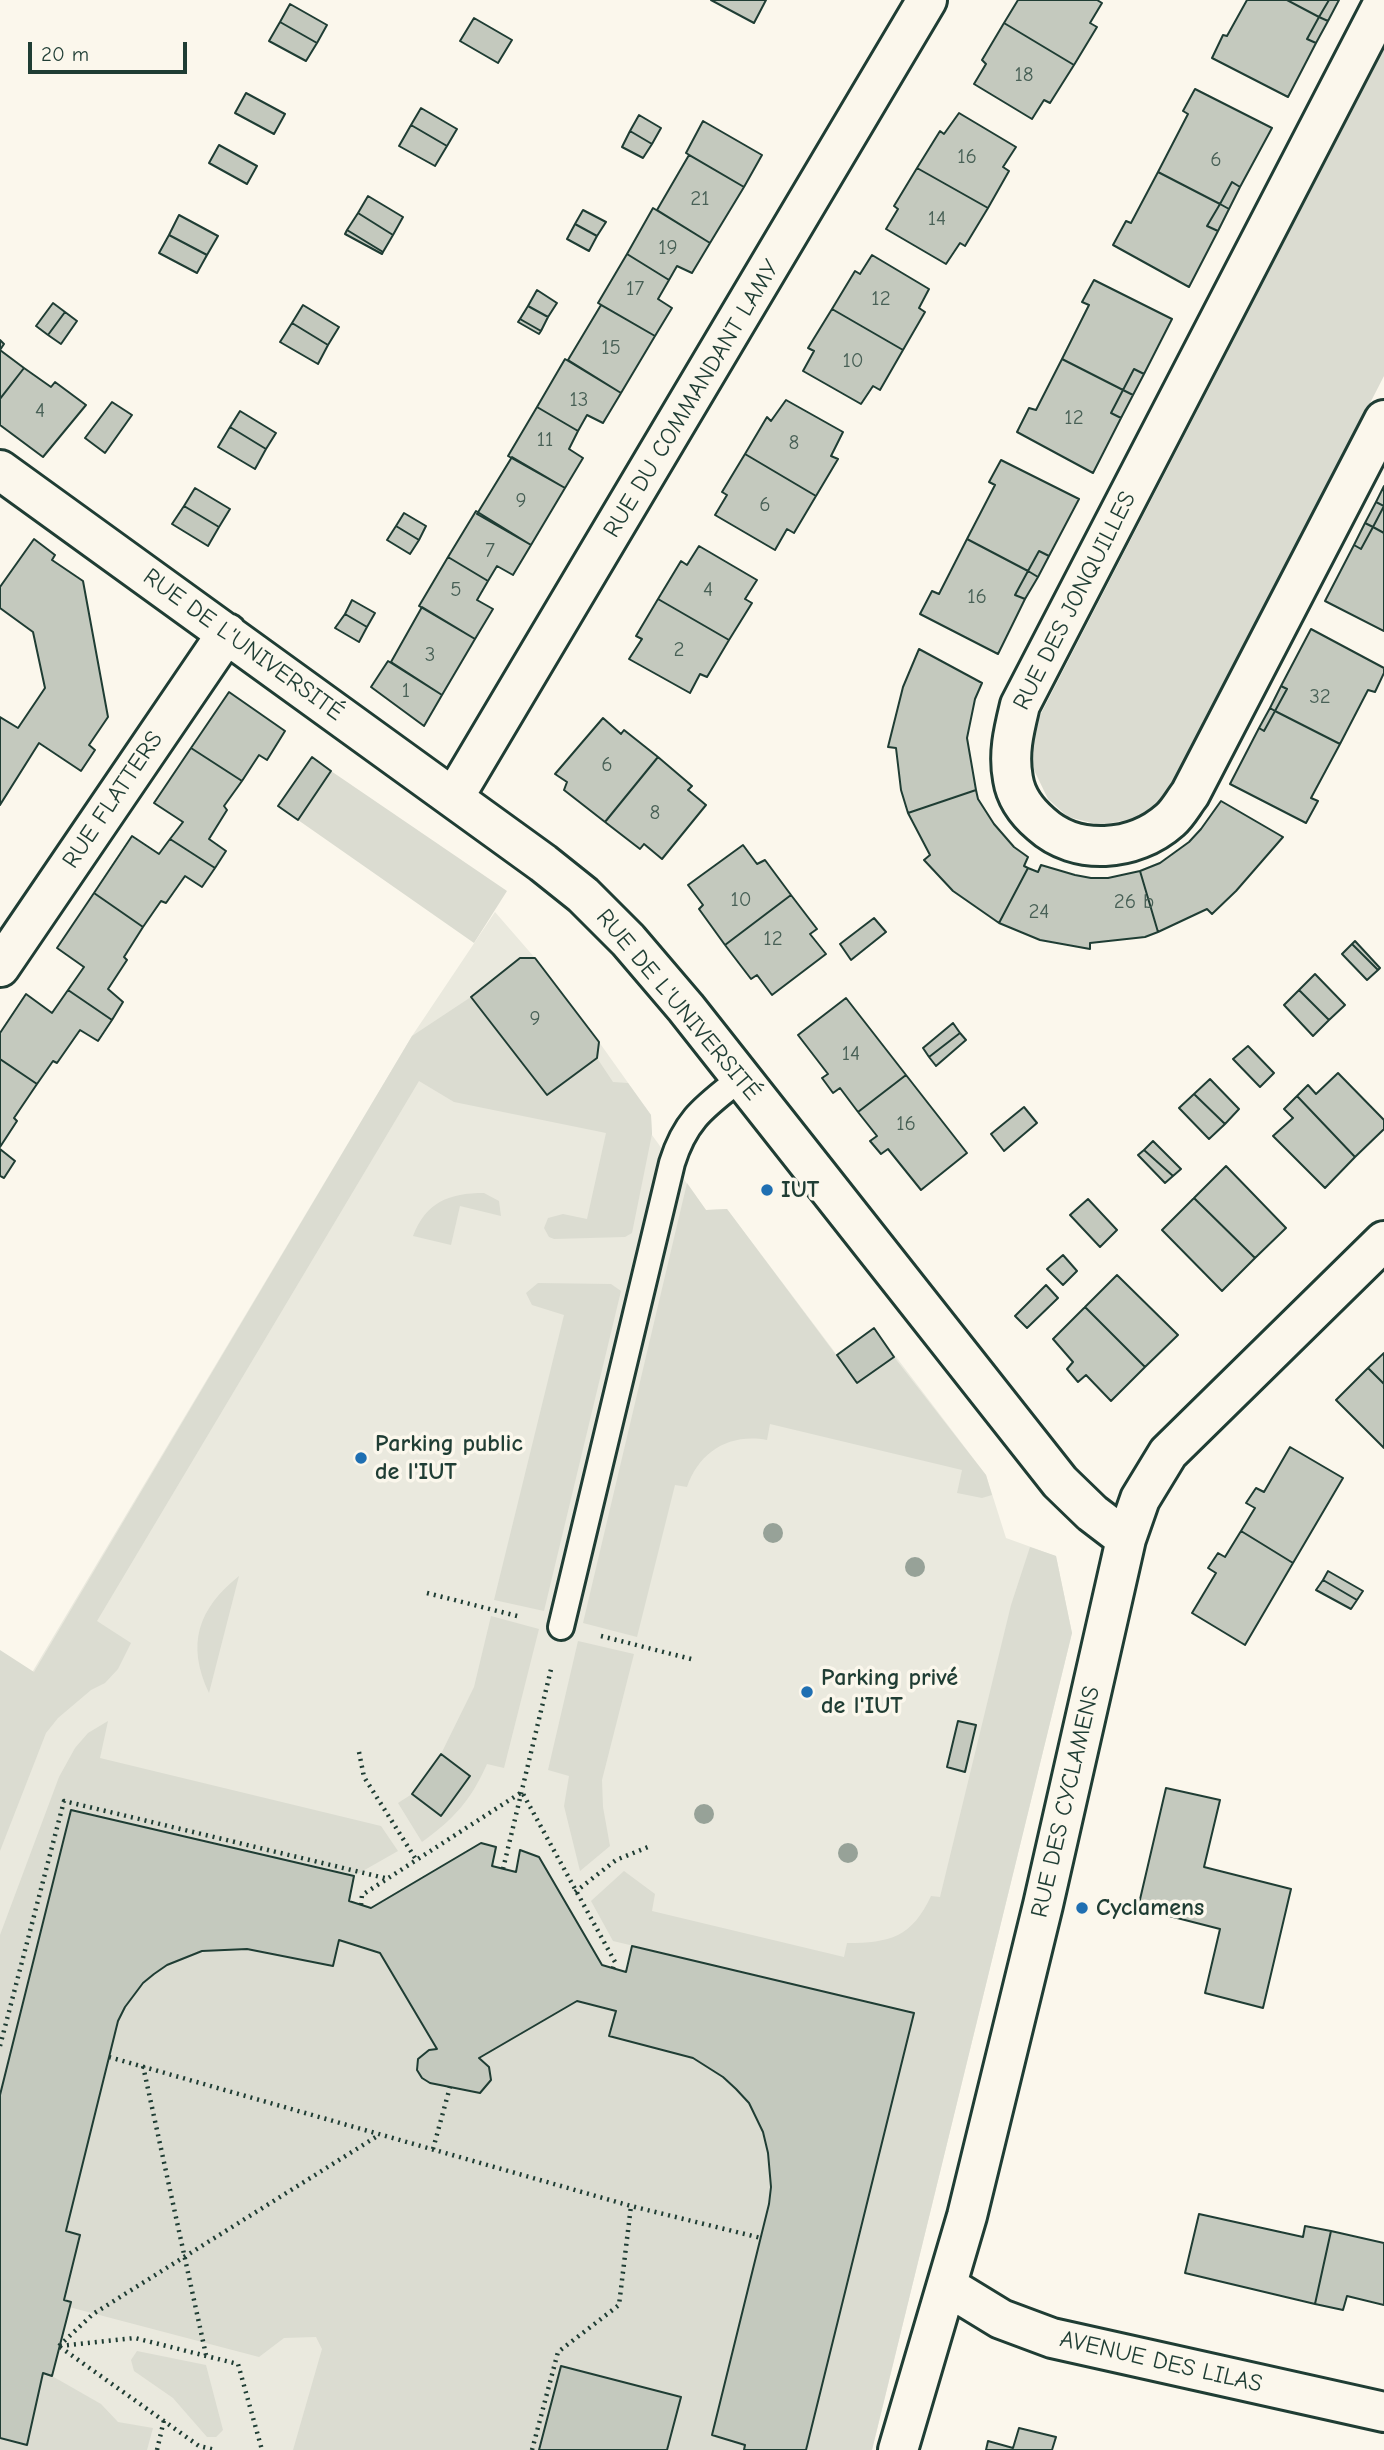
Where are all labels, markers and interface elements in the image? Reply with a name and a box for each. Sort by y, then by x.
scale bar [32,28,191,72]
text: 20 m [41,42,89,66]
house number: 18 [1014,62,1034,88]
house number: 16 [957,144,977,170]
house number: 6 [1210,147,1222,173]
house number: 21 [690,186,710,212]
house number: 14 [928,206,946,232]
house number: 19 [658,235,678,261]
street label: RUE DU COMMANDANT LAMY [598,255,786,543]
house number: 17 [626,276,644,302]
house number: 12 [871,286,891,312]
house number: 15 [601,335,621,361]
house number: 10 [842,348,864,374]
house number: 13 [570,387,588,413]
house number: 4 [35,398,45,424]
house number: 12 [1064,405,1084,431]
house number: 11 [537,427,553,453]
house number: 8 [789,430,799,456]
street label: RUE DES JONQUILLES [1007,487,1143,715]
house number: 9 [515,488,527,514]
house number: 6 [759,492,771,518]
house number: 7 [485,538,495,564]
street label: RUE DE L'UNIVERSITÉ [137,563,349,727]
house number: 5 [450,577,462,603]
house number: 4 [703,577,713,603]
house number: 16 [967,584,987,610]
house number: 2 [674,637,684,663]
house number: 3 [425,642,435,668]
house number: 1 [402,678,410,704]
house number: 32 [1309,684,1331,710]
street label: RUE FLATTERS [57,726,169,874]
house number: 6 [601,752,613,778]
house number: 8 [650,800,660,826]
house number: 10 [730,887,752,913]
house number: 26 b [1114,889,1154,915]
house number: 24 [1028,899,1050,925]
street label: RUE DE L'UNIVERSITÉ [590,904,766,1106]
house number: 12 [763,926,783,952]
house number: 9 [529,1006,541,1032]
house number: 14 [842,1041,860,1067]
house number: 16 [896,1111,916,1137]
place label: IUT [781,1176,819,1204]
marker: IUT [759,1182,775,1198]
place label: Parking public de l'IUT [375,1430,523,1486]
marker: Parking public de l'IUT [353,1450,369,1466]
place label: Parking privé de l'IUT [821,1664,958,1720]
marker: Parking privé de l'IUT [799,1684,815,1700]
street label: RUE DES CYCLAMENS [1025,1684,1107,1920]
place label: Cyclamens [1096,1894,1204,1922]
marker: Cyclamens [1074,1900,1090,1916]
street label: AVENUE DES LILAS [1057,2325,1265,2399]

